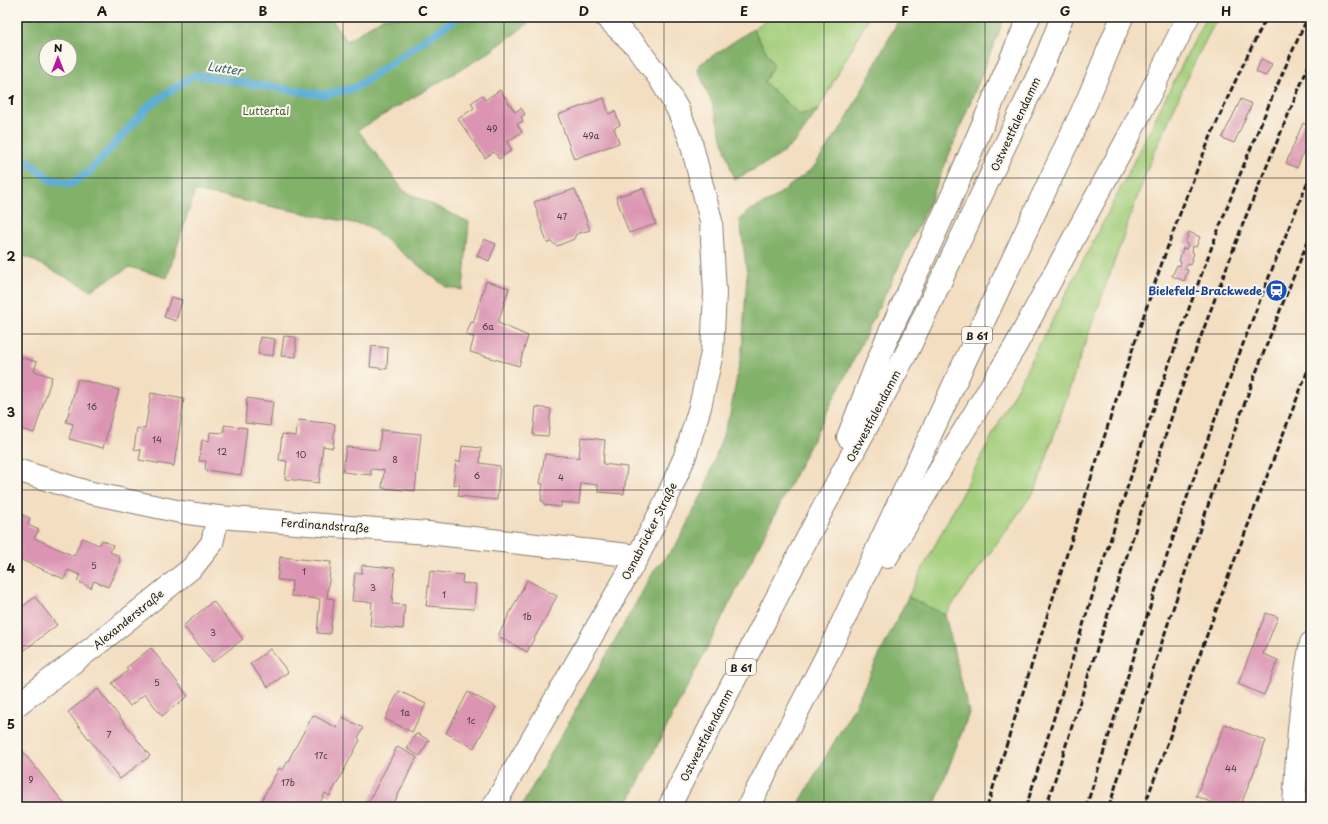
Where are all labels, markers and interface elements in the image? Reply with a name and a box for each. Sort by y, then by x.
text: A [97,1,107,20]
text: B [259,1,268,20]
text: C [418,1,428,20]
text: D [579,1,589,20]
text: E [740,1,748,20]
text: F [901,1,909,20]
text: G [1060,1,1070,20]
text: H [1221,1,1231,20]
north arrow [38,38,78,78]
text: N [54,39,63,56]
water label: Lutter [206,56,246,80]
street label: Ostwestfalendamm [986,74,1044,174]
text: 1 [8,90,14,109]
park label: Luttertal [243,102,289,119]
house number: 49 [486,121,498,135]
house number: 49a [583,128,600,142]
house number: 47 [557,209,567,223]
text: 2 [6,246,16,265]
station icon: Bielefeld-Brackwede [1264,277,1290,303]
place label: Bielefeld-Brackwede [1148,282,1262,299]
house number: 6a [482,319,494,333]
road number: B 61 [962,327,992,343]
street label: Ostwestfalendamm [841,367,905,465]
house number: 16 [87,399,97,413]
text: 3 [7,402,16,421]
house number: 14 [152,432,162,446]
house number: 12 [217,444,227,458]
house number: 10 [296,447,307,461]
house number: 8 [392,452,398,466]
house number: 6 [474,468,480,482]
house number: 4 [558,470,564,484]
street label: Osnabrücker Straße [617,479,681,583]
street label: Ferdinandstraße [280,513,370,537]
text: 4 [7,558,16,577]
house number: 5 [91,558,97,572]
house number: 1 [302,564,306,578]
house number: 3 [370,580,376,594]
street label: Alexanderstraße [89,585,167,653]
house number: 1 [442,587,446,601]
house number: 1b [522,609,532,623]
house number: 3 [210,625,216,639]
road number: B 61 [726,659,756,675]
house number: 5 [154,675,160,689]
street label: Ostwestfalendamm [675,686,737,784]
house number: 1a [400,705,410,719]
house number: 1c [467,713,476,727]
text: 5 [7,714,15,733]
house number: 7 [106,727,112,741]
house number: 17c [314,748,328,762]
house number: 44 [1225,761,1237,775]
house number: 9 [28,772,34,786]
house number: 17b [281,775,295,789]

